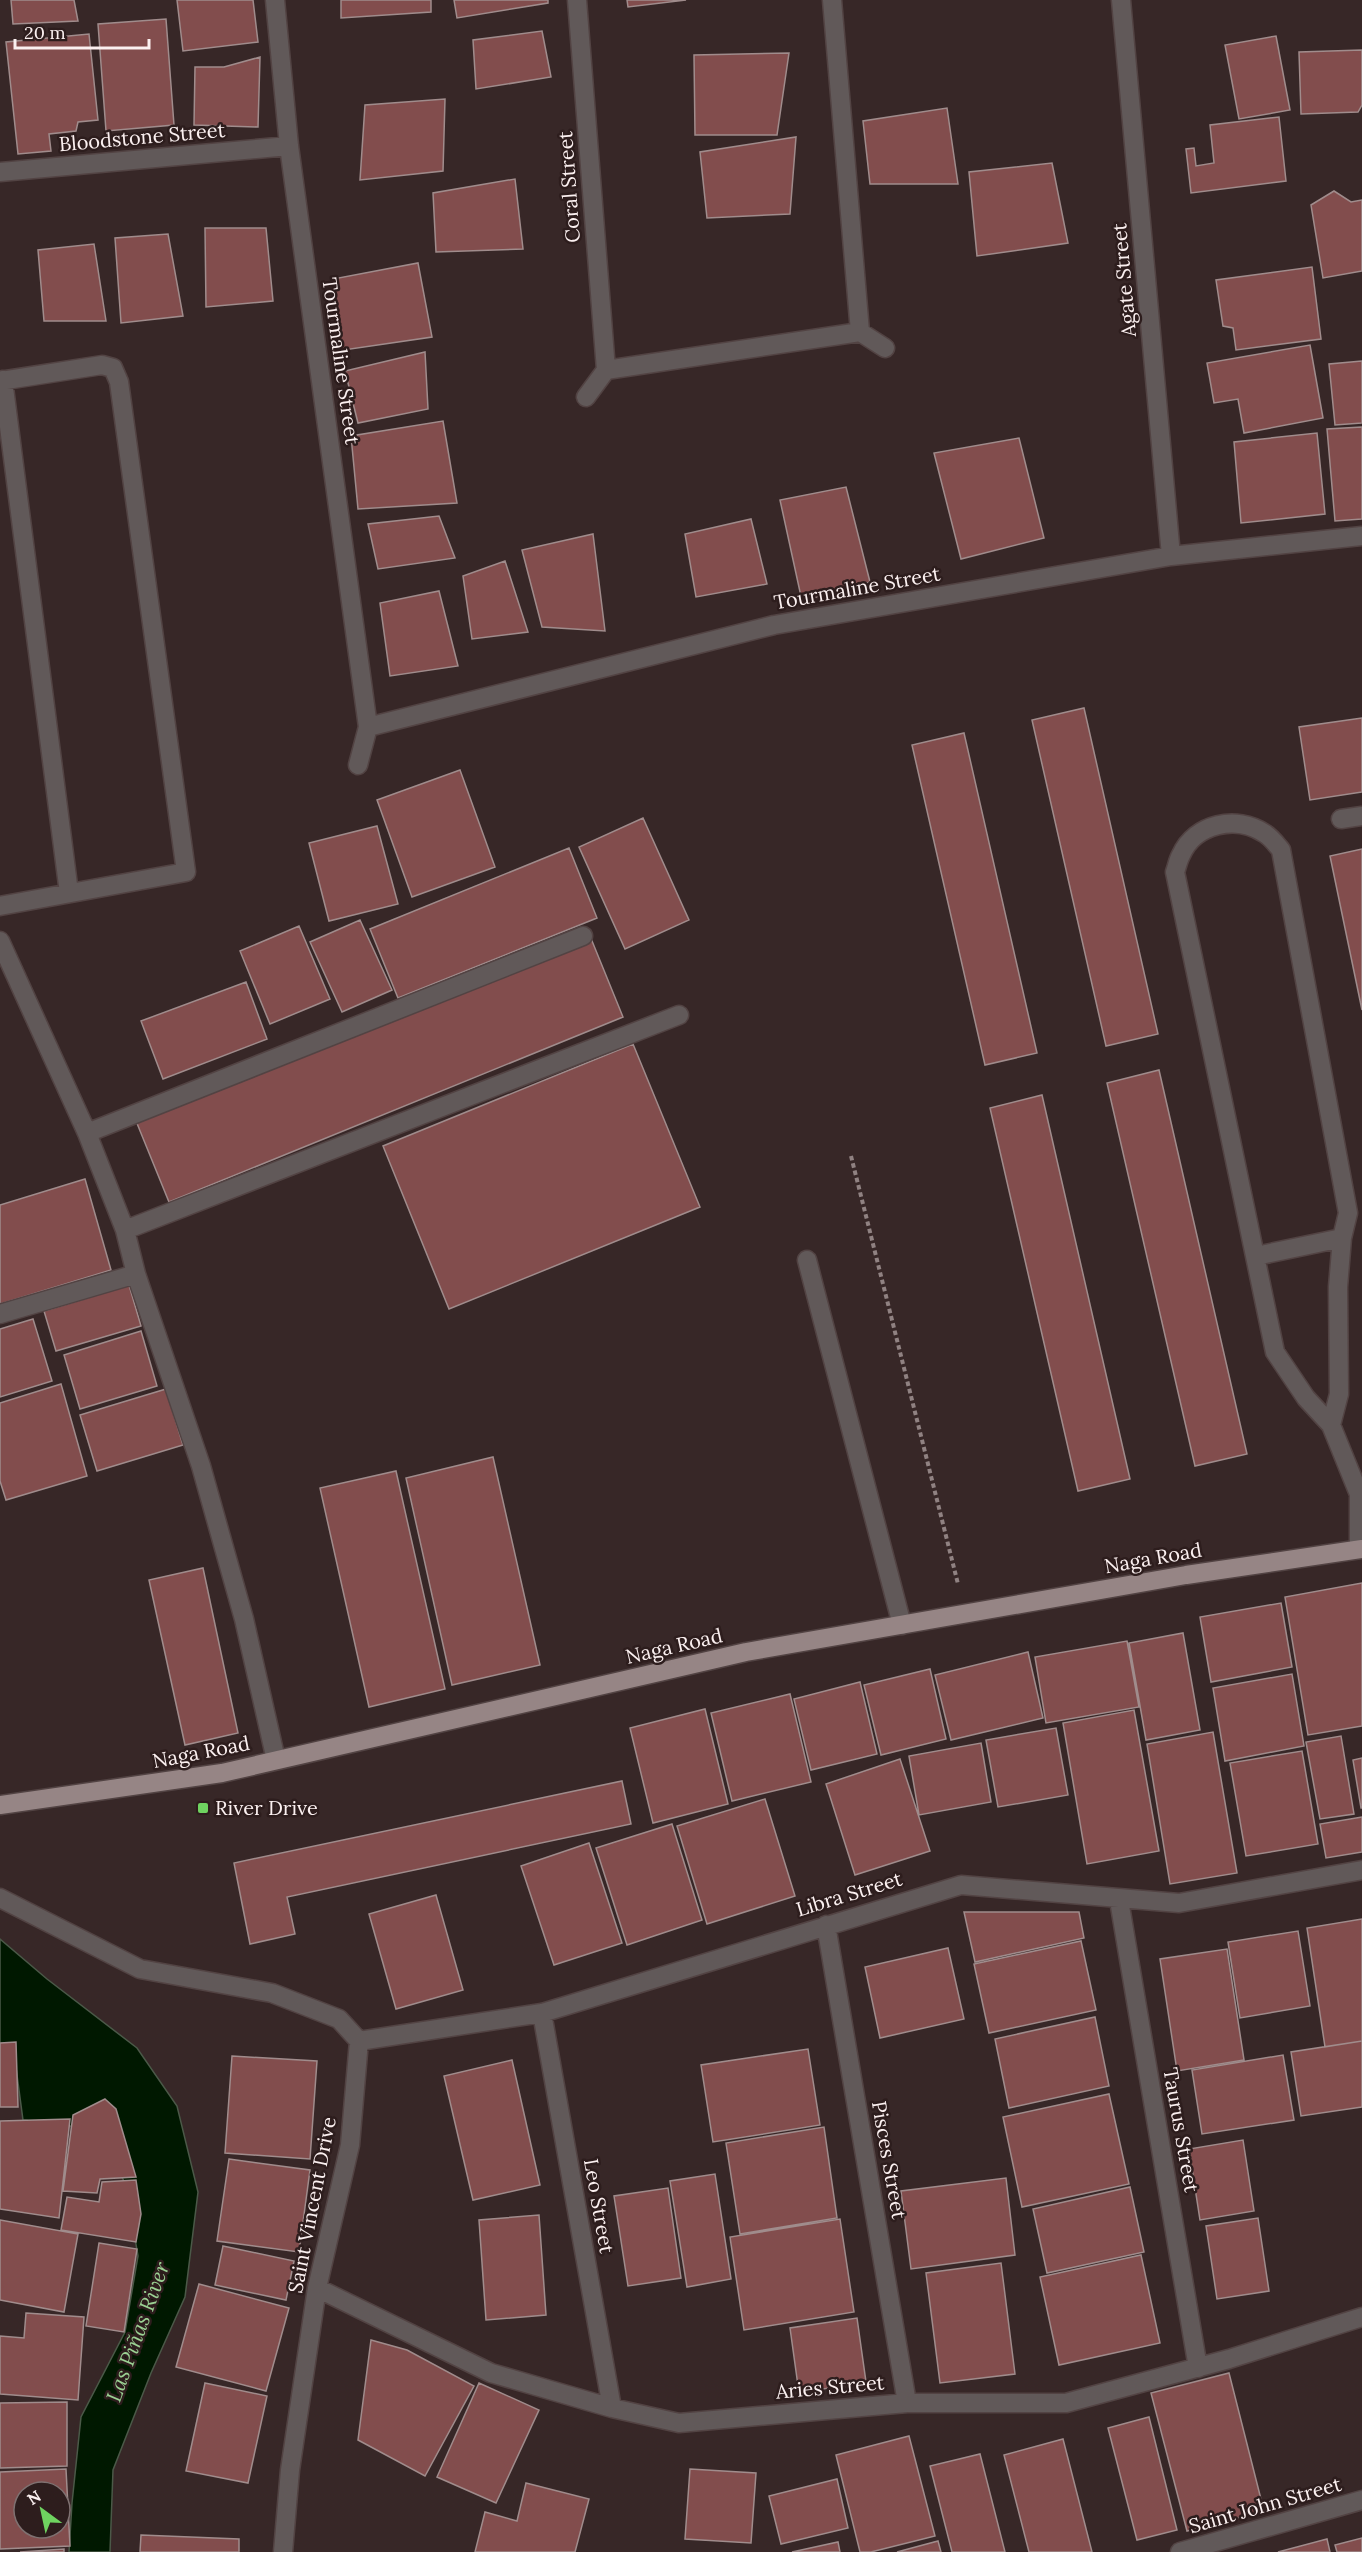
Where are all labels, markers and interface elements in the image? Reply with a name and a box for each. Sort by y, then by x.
scale bar [15,12,148,50]
text: 20 m [24,21,66,44]
street label: Bloodstone Street [58,117,226,156]
street label: Coral Street [552,130,585,244]
street label: Agate Street [1106,222,1141,339]
street label: Tourmaline Street [317,276,366,446]
street label: Tourmaline Street [772,561,942,614]
street label: Naga Road [1102,1537,1204,1578]
street label: Naga Road [623,1622,725,1669]
street label: Naga Road [150,1730,252,1773]
place label: River Drive [215,1795,318,1820]
marker: River Drive [196,1801,210,1815]
street label: Libra Street [793,1865,905,1922]
street label: Taurus Street [1158,2066,1205,2195]
street label: Pisces Street [867,2099,912,2221]
street label: Saint Vincent Drive [282,2114,341,2295]
street label: Leo Street [579,2156,620,2256]
water label: Las Piñas River [100,2258,175,2405]
street label: Aries Street [774,2369,886,2404]
street label: Saint John Street [1186,2471,1344,2538]
north arrow [12,2480,72,2540]
text: N [23,2486,44,2509]

